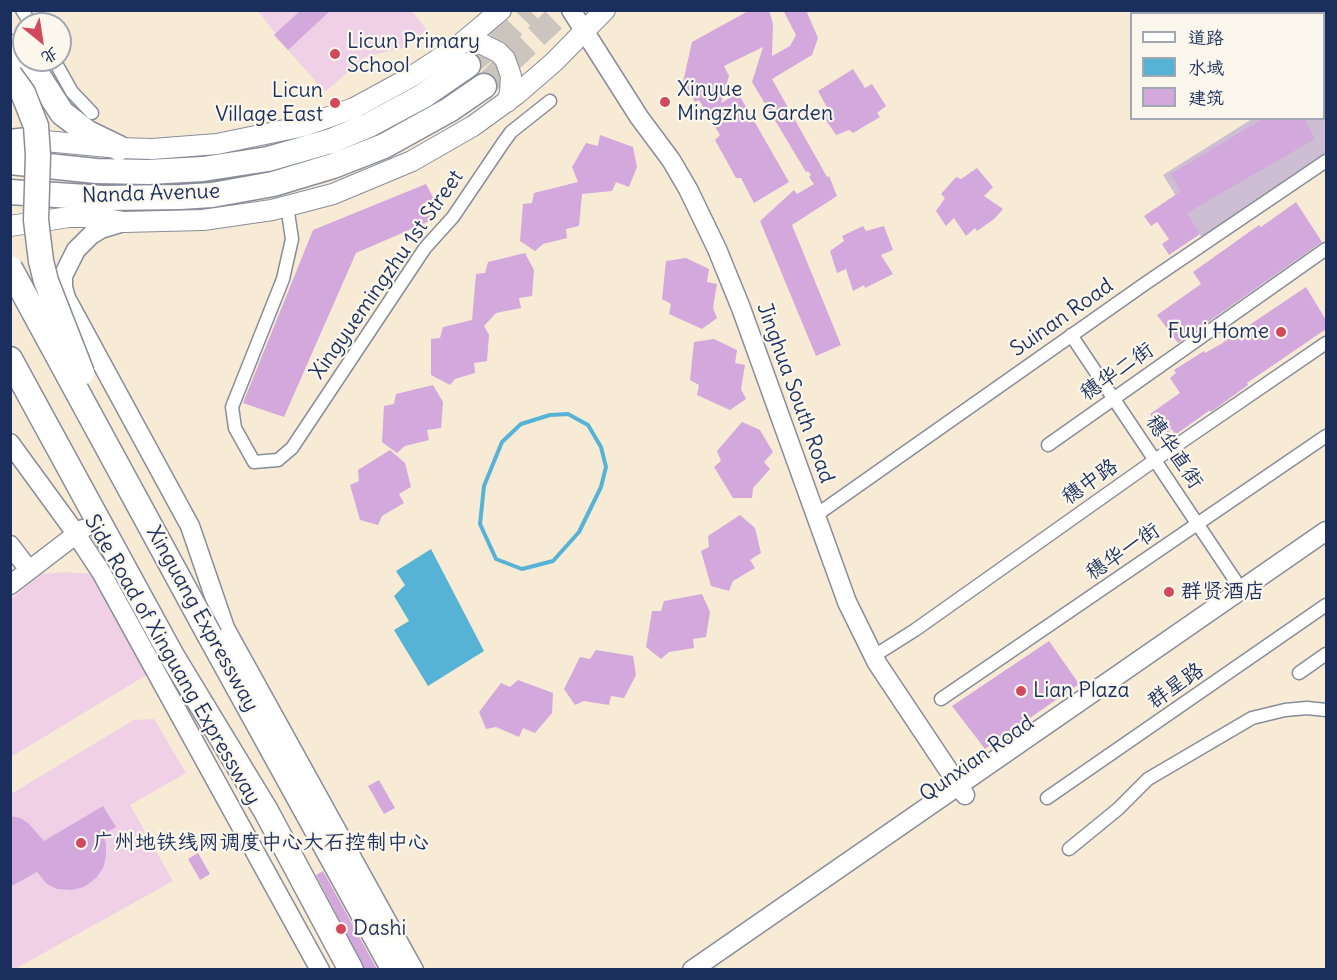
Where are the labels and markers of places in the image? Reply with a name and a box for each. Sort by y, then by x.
place label: Licun Primary School [347,29,480,79]
marker: Licun Primary School [328,47,342,61]
place label: Xinyue Mingzhu Garden [677,77,833,127]
place label: Licun Village East [215,78,323,128]
marker: Xinyue Mingzhu Garden [658,95,672,109]
marker: Licun Village East [328,96,342,110]
place label: Fuyi Home [1167,319,1269,345]
marker: Fuyi Home [1274,325,1288,339]
place label: 群贤酒店 [1181,579,1265,605]
marker: 群贤酒店 [1162,585,1176,599]
place label: Lian Plaza [1033,678,1129,704]
marker: Lian Plaza [1014,684,1028,698]
place label: 广州地铁线网调度中心大石控制中心 [93,830,429,856]
marker: 广州地铁线网调度中心大石控制中心 [74,836,88,850]
place label: Dashi [353,916,406,942]
marker: Dashi [334,922,348,936]

